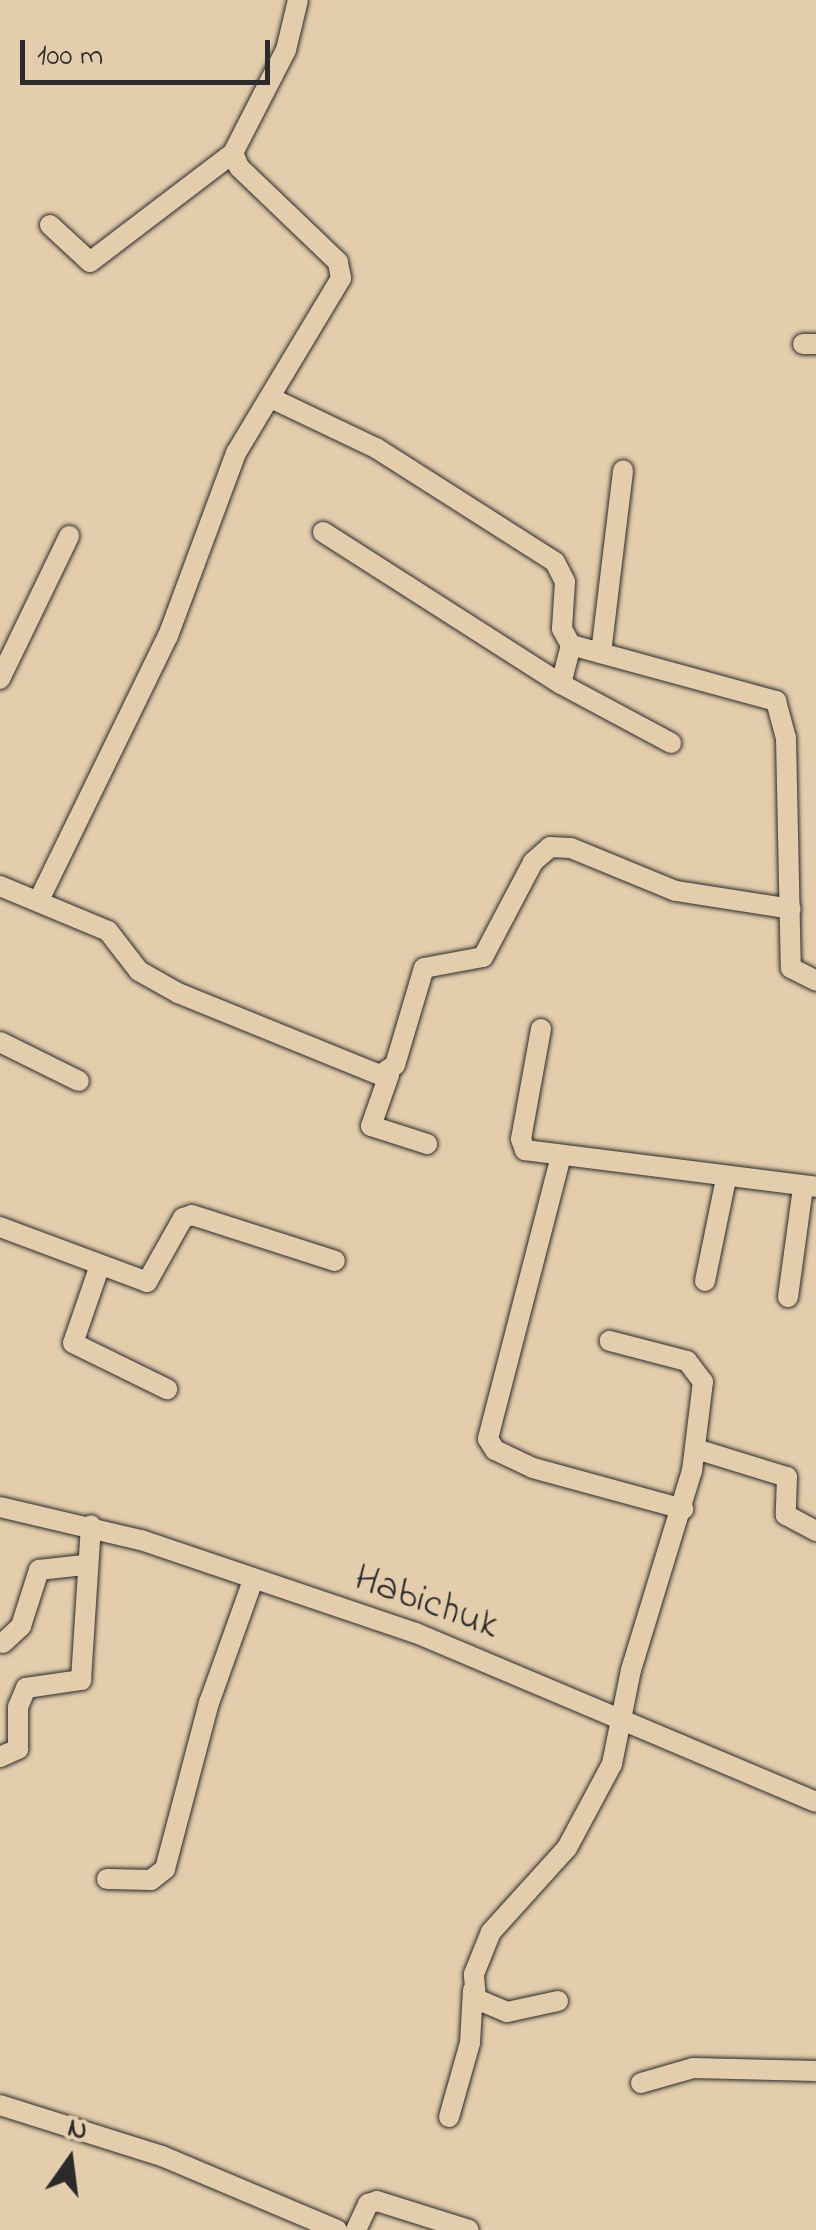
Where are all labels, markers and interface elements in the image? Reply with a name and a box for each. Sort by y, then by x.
scale bar [25,20,275,82]
text: 100 m [37,35,103,79]
street label: Habichuk [347,1555,505,1651]
text: N [63,2108,92,2153]
north arrow [20,2110,120,2210]

